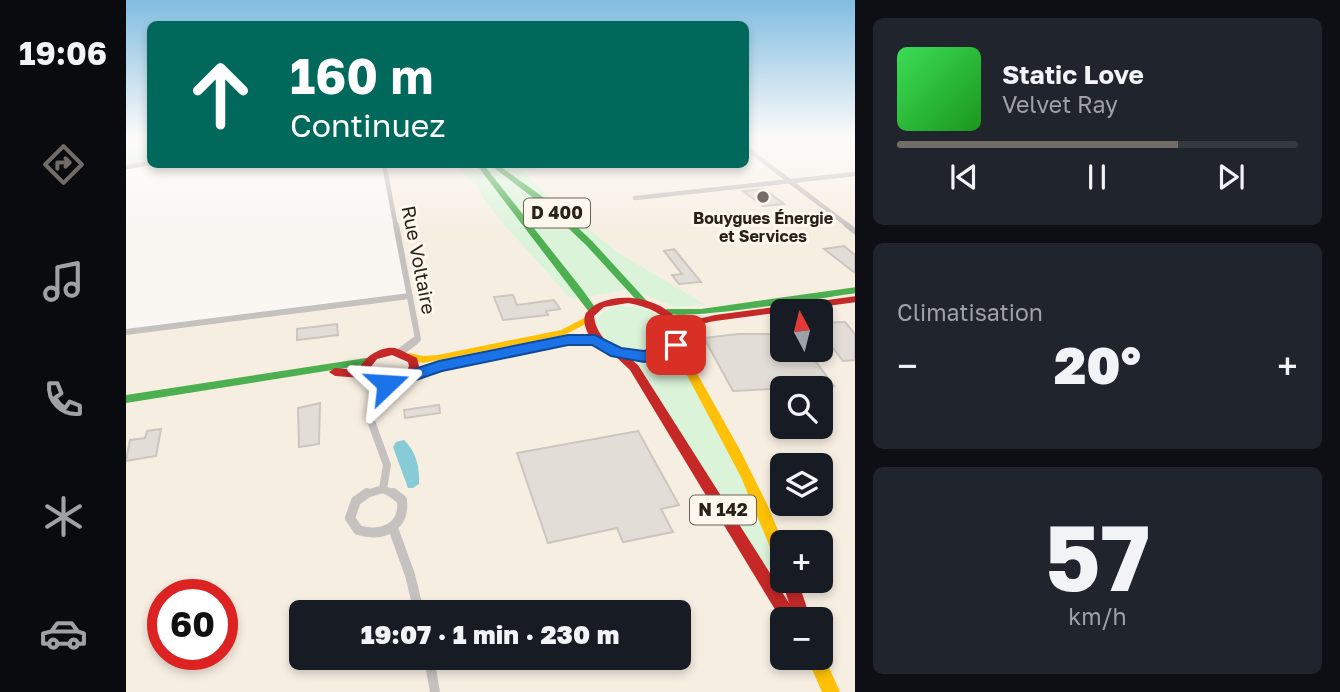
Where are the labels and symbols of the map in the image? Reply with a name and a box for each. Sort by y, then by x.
marker: Bouygues Énergie et Services [755,189,771,205]
road number: D 400 [524,198,590,228]
street label: Rue Voltaire [398,204,441,316]
place label: Bouygues Énergie et Services [693,208,833,246]
north arrow [770,299,833,362]
pin [646,315,706,375]
position arrow [350,347,424,421]
road number: N 142 [690,496,756,524]
speed limit sign: 60 [147,579,238,670]

